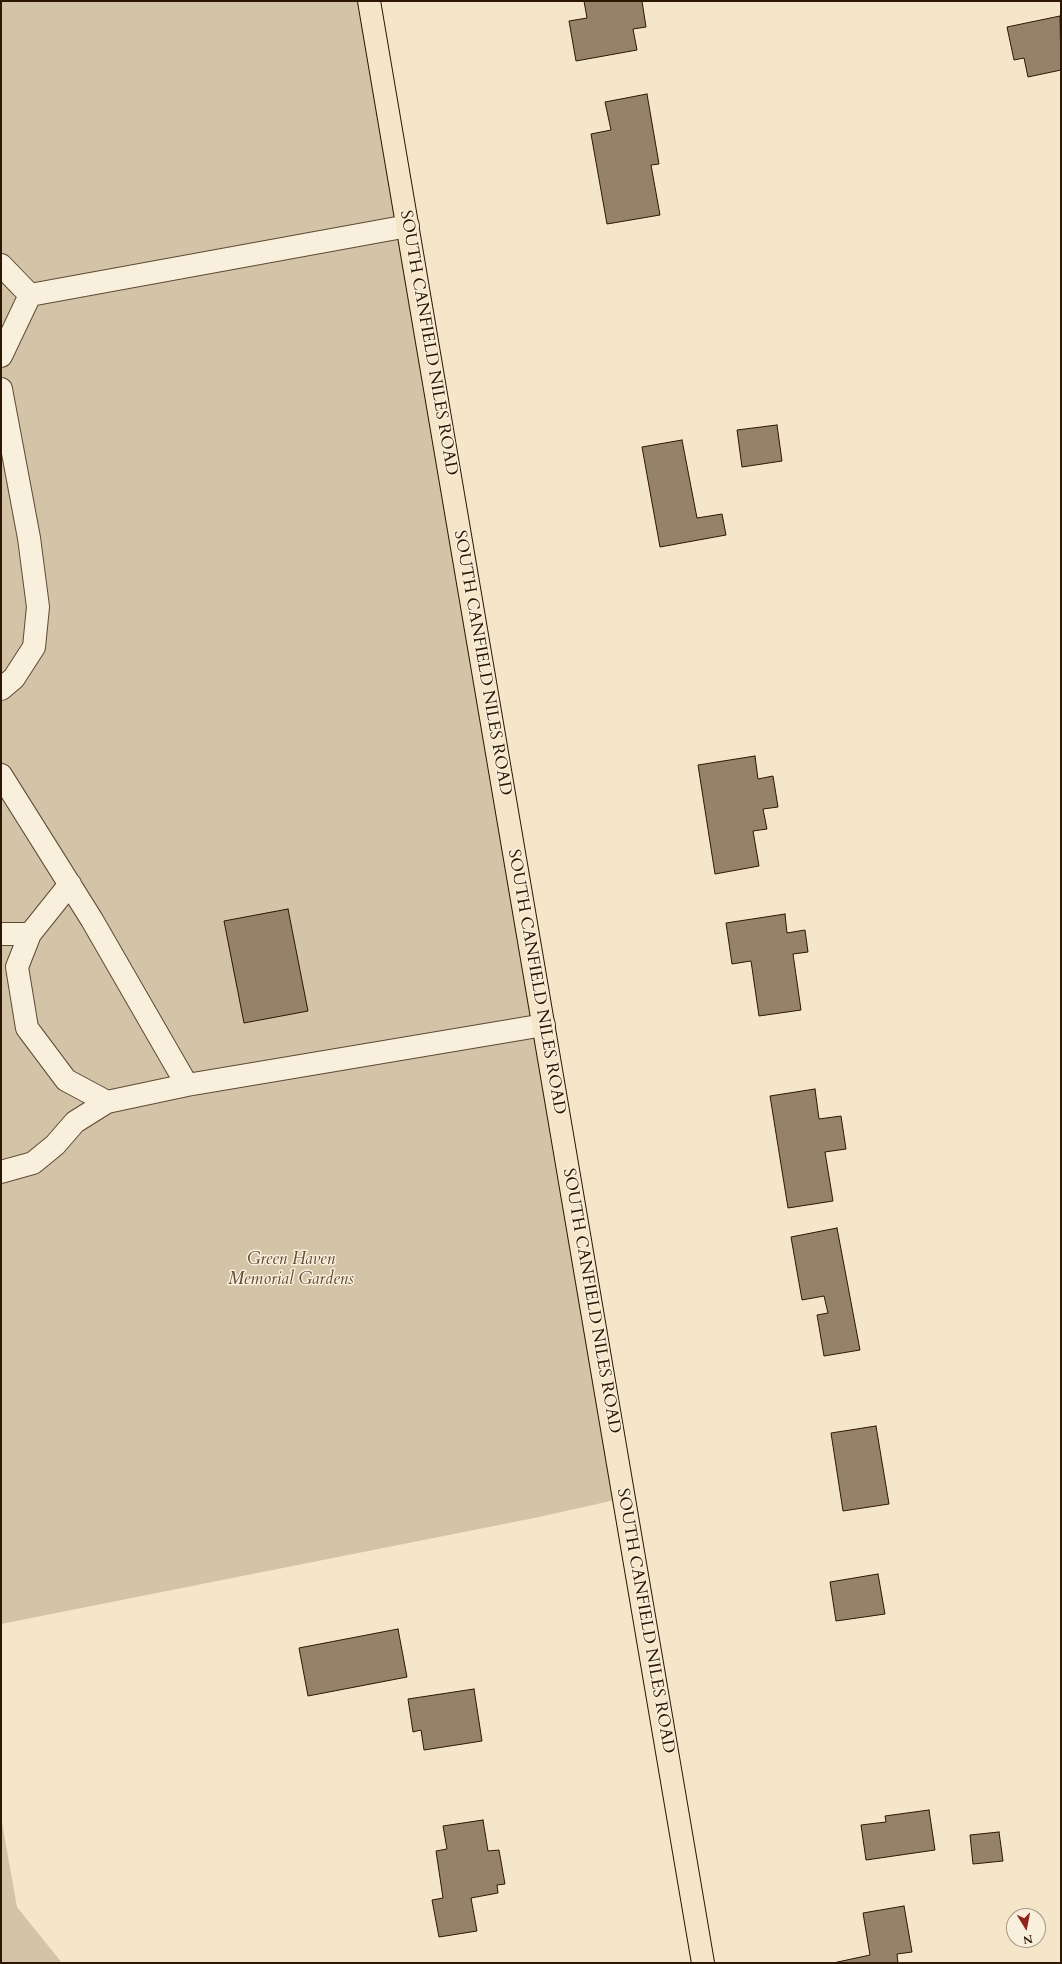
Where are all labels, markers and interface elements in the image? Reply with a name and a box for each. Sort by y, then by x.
street label: SOUTH CANFIELD NILES ROAD [395,209,461,477]
street label: SOUTH CANFIELD NILES ROAD [449,529,515,797]
street label: SOUTH CANFIELD NILES ROAD [503,848,569,1116]
street label: SOUTH CANFIELD NILES ROAD [558,1167,624,1435]
park label: Green Haven Memorial Gardens [228,1250,354,1290]
street label: SOUTH CANFIELD NILES ROAD [612,1487,678,1755]
north arrow [1006,1908,1046,1948]
text: N [1022,1931,1034,1948]

